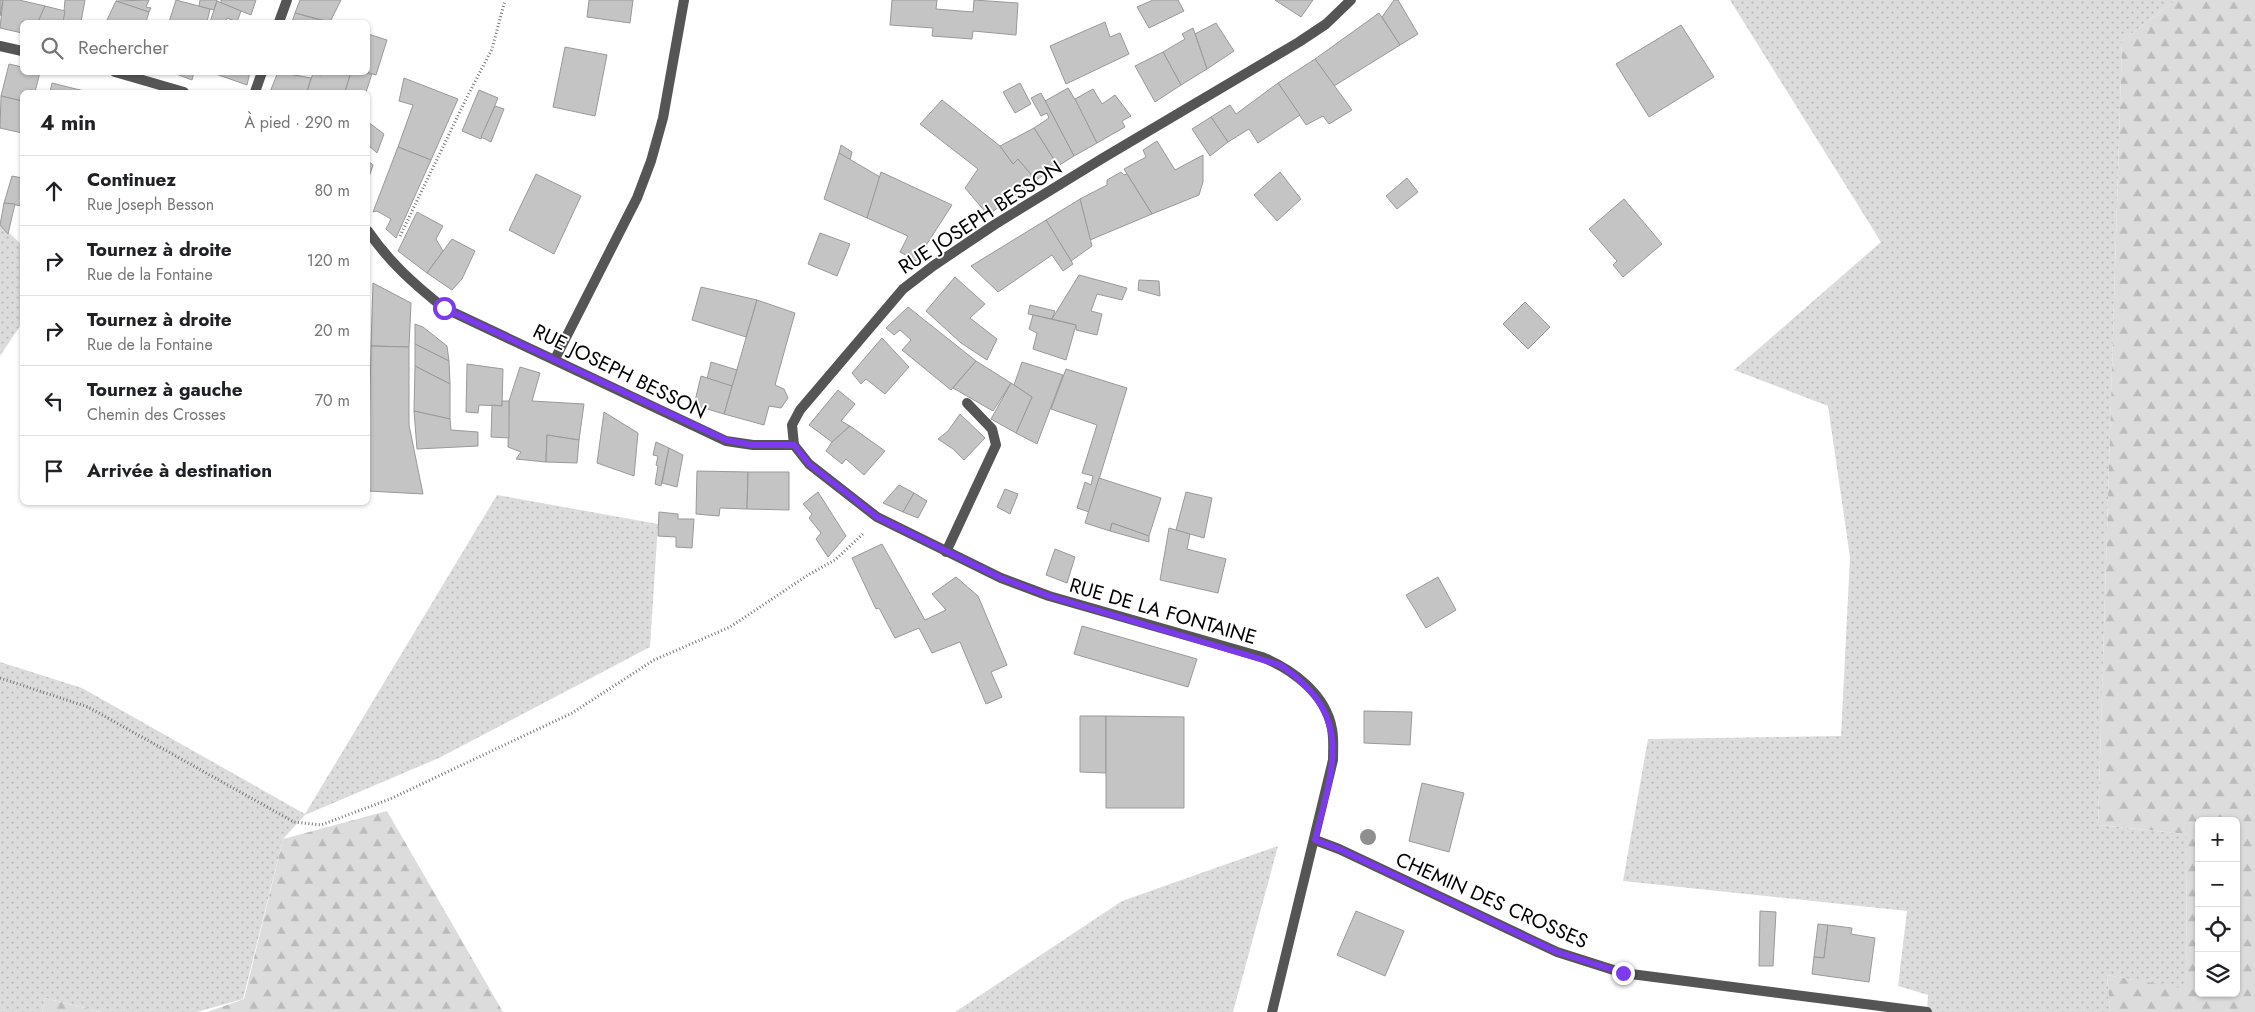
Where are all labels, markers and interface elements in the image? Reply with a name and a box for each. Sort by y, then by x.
search box [20,20,370,75]
icon: search [38,34,66,62]
text: Rechercher [78,34,169,61]
text: 4 min [40,108,96,138]
text: À pied · 290 m [244,111,350,134]
street label: RUE JOSEPH BESSON [893,154,1068,281]
text: Continuez [87,166,176,193]
icon: ahead [40,177,68,205]
text: 80 m [314,179,350,202]
text: Rue Joseph Besson [87,193,214,216]
text: Tournez à droite [87,236,232,263]
icon: right [40,247,68,275]
text: 120 m [307,249,350,272]
text: Rue de la Fontaine [87,263,213,286]
route start [433,297,456,320]
text: Tournez à droite [87,306,232,333]
icon: right [40,317,68,345]
street label: RUE JOSEPH BESSON [528,317,711,426]
text: 20 m [314,319,350,342]
text: Rue de la Fontaine [87,333,213,356]
text: Tournez à gauche [87,376,243,403]
icon: left [40,387,68,415]
text: 70 m [315,389,350,412]
text: Chemin des Crosses [87,403,226,426]
icon: arrive [40,457,68,485]
text: Arrivée à destination [87,457,272,484]
street label: RUE DE LA FONTAINE [1066,571,1260,652]
map controls [2195,817,2240,997]
button: + [2195,817,2240,862]
street label: CHEMIN DES CROSSES [1391,845,1593,956]
button: − [2195,862,2240,907]
button: locate [2195,907,2240,952]
button: layers [2195,952,2240,997]
route end [1612,962,1635,985]

